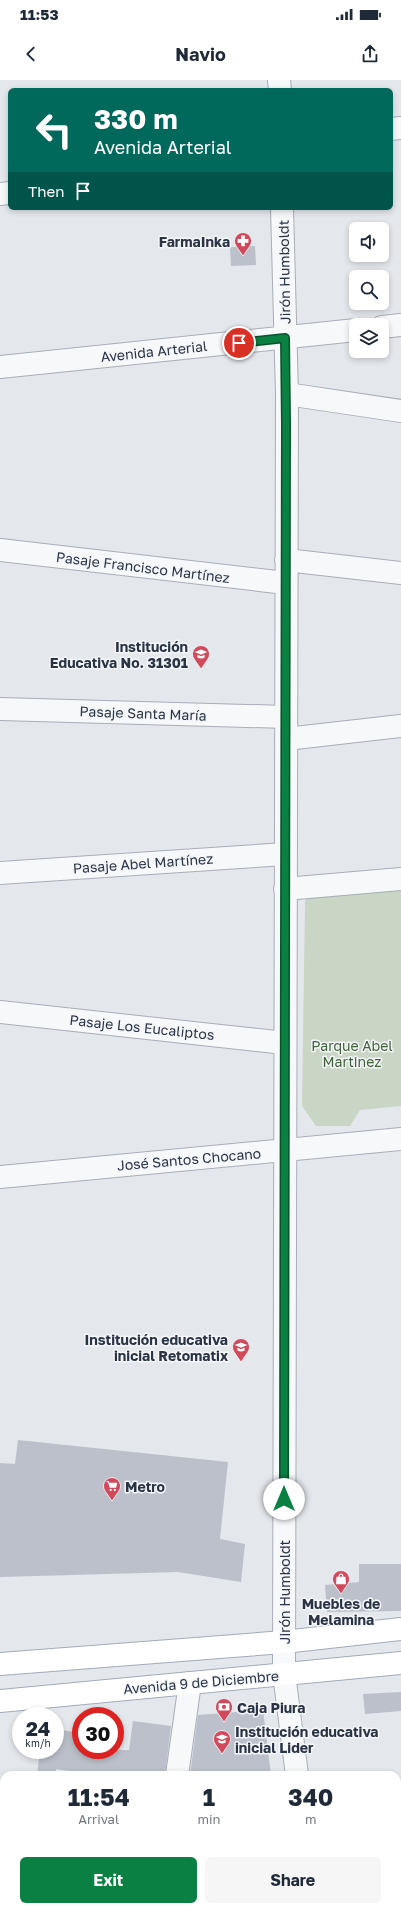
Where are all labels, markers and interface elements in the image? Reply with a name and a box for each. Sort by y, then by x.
text: 11:53 [20,5,59,23]
icon: back [20,43,42,65]
text: Navio [175,43,226,65]
icon: share [359,43,381,65]
text: 330 m [94,102,178,135]
icon: left [28,104,80,156]
text: Avenida Arterial [94,136,232,158]
icon: arrive [72,180,94,202]
text: Then [28,182,64,200]
street label: Jirón Humboldt [275,220,293,324]
map controls [349,222,389,358]
button: sound [349,222,389,262]
pharmacy icon: FarmaInka [233,231,253,256]
place label: FarmaInka [159,233,230,250]
button: search [349,270,389,310]
button: layers [349,318,389,358]
pin [222,326,256,360]
icon: arrive [228,332,250,354]
street label: Avenida Arterial [100,337,208,365]
street label: Pasaje Francisco Martínez [55,548,231,586]
place label: Institución Educativa No. 31301 [50,638,188,671]
school or university icon: Institución Educativa No. 31301 [191,644,211,669]
street label: Pasaje Santa María [79,702,207,724]
street label: Pasaje Abel Martínez [72,850,214,876]
street label: Pasaje Los Eucaliptos [69,1011,215,1043]
park label: Parque Abel Martinez [311,1037,393,1070]
street label: José Santos Chocano [116,1144,262,1174]
place label: Institución educativa inicial Retomatix [85,1331,228,1364]
school or university icon: Institución educativa inicial Retomatix [231,1337,251,1362]
supermarket icon: Metro [102,1476,122,1501]
place label: Metro [125,1478,165,1495]
position arrow [263,1478,305,1520]
street label: Jirón Humboldt [276,1540,293,1644]
shop icon: Muebles de Melamina [331,1569,351,1594]
place label: Muebles de Melamina [302,1595,380,1628]
street label: Avenida 9 de Diciembre [122,1667,280,1697]
bank icon: Caja Piura [214,1697,234,1722]
place label: Caja Piura [237,1699,305,1716]
speed limit sign: 30 [72,1707,124,1759]
text: 24 [26,1716,50,1740]
place label: Institución educativa inicial Lider [235,1723,378,1756]
school or university icon: Institución educativa inicial Lider [212,1729,232,1754]
text: km/h [25,1737,51,1749]
text: 11:54 [68,1782,130,1811]
text: 1 [203,1782,215,1811]
text: 340 [288,1782,333,1811]
text: Arrival [78,1811,119,1827]
text: min [197,1811,220,1827]
text: m [305,1811,316,1827]
button: Exit [20,1857,197,1903]
button: Share [205,1857,381,1903]

